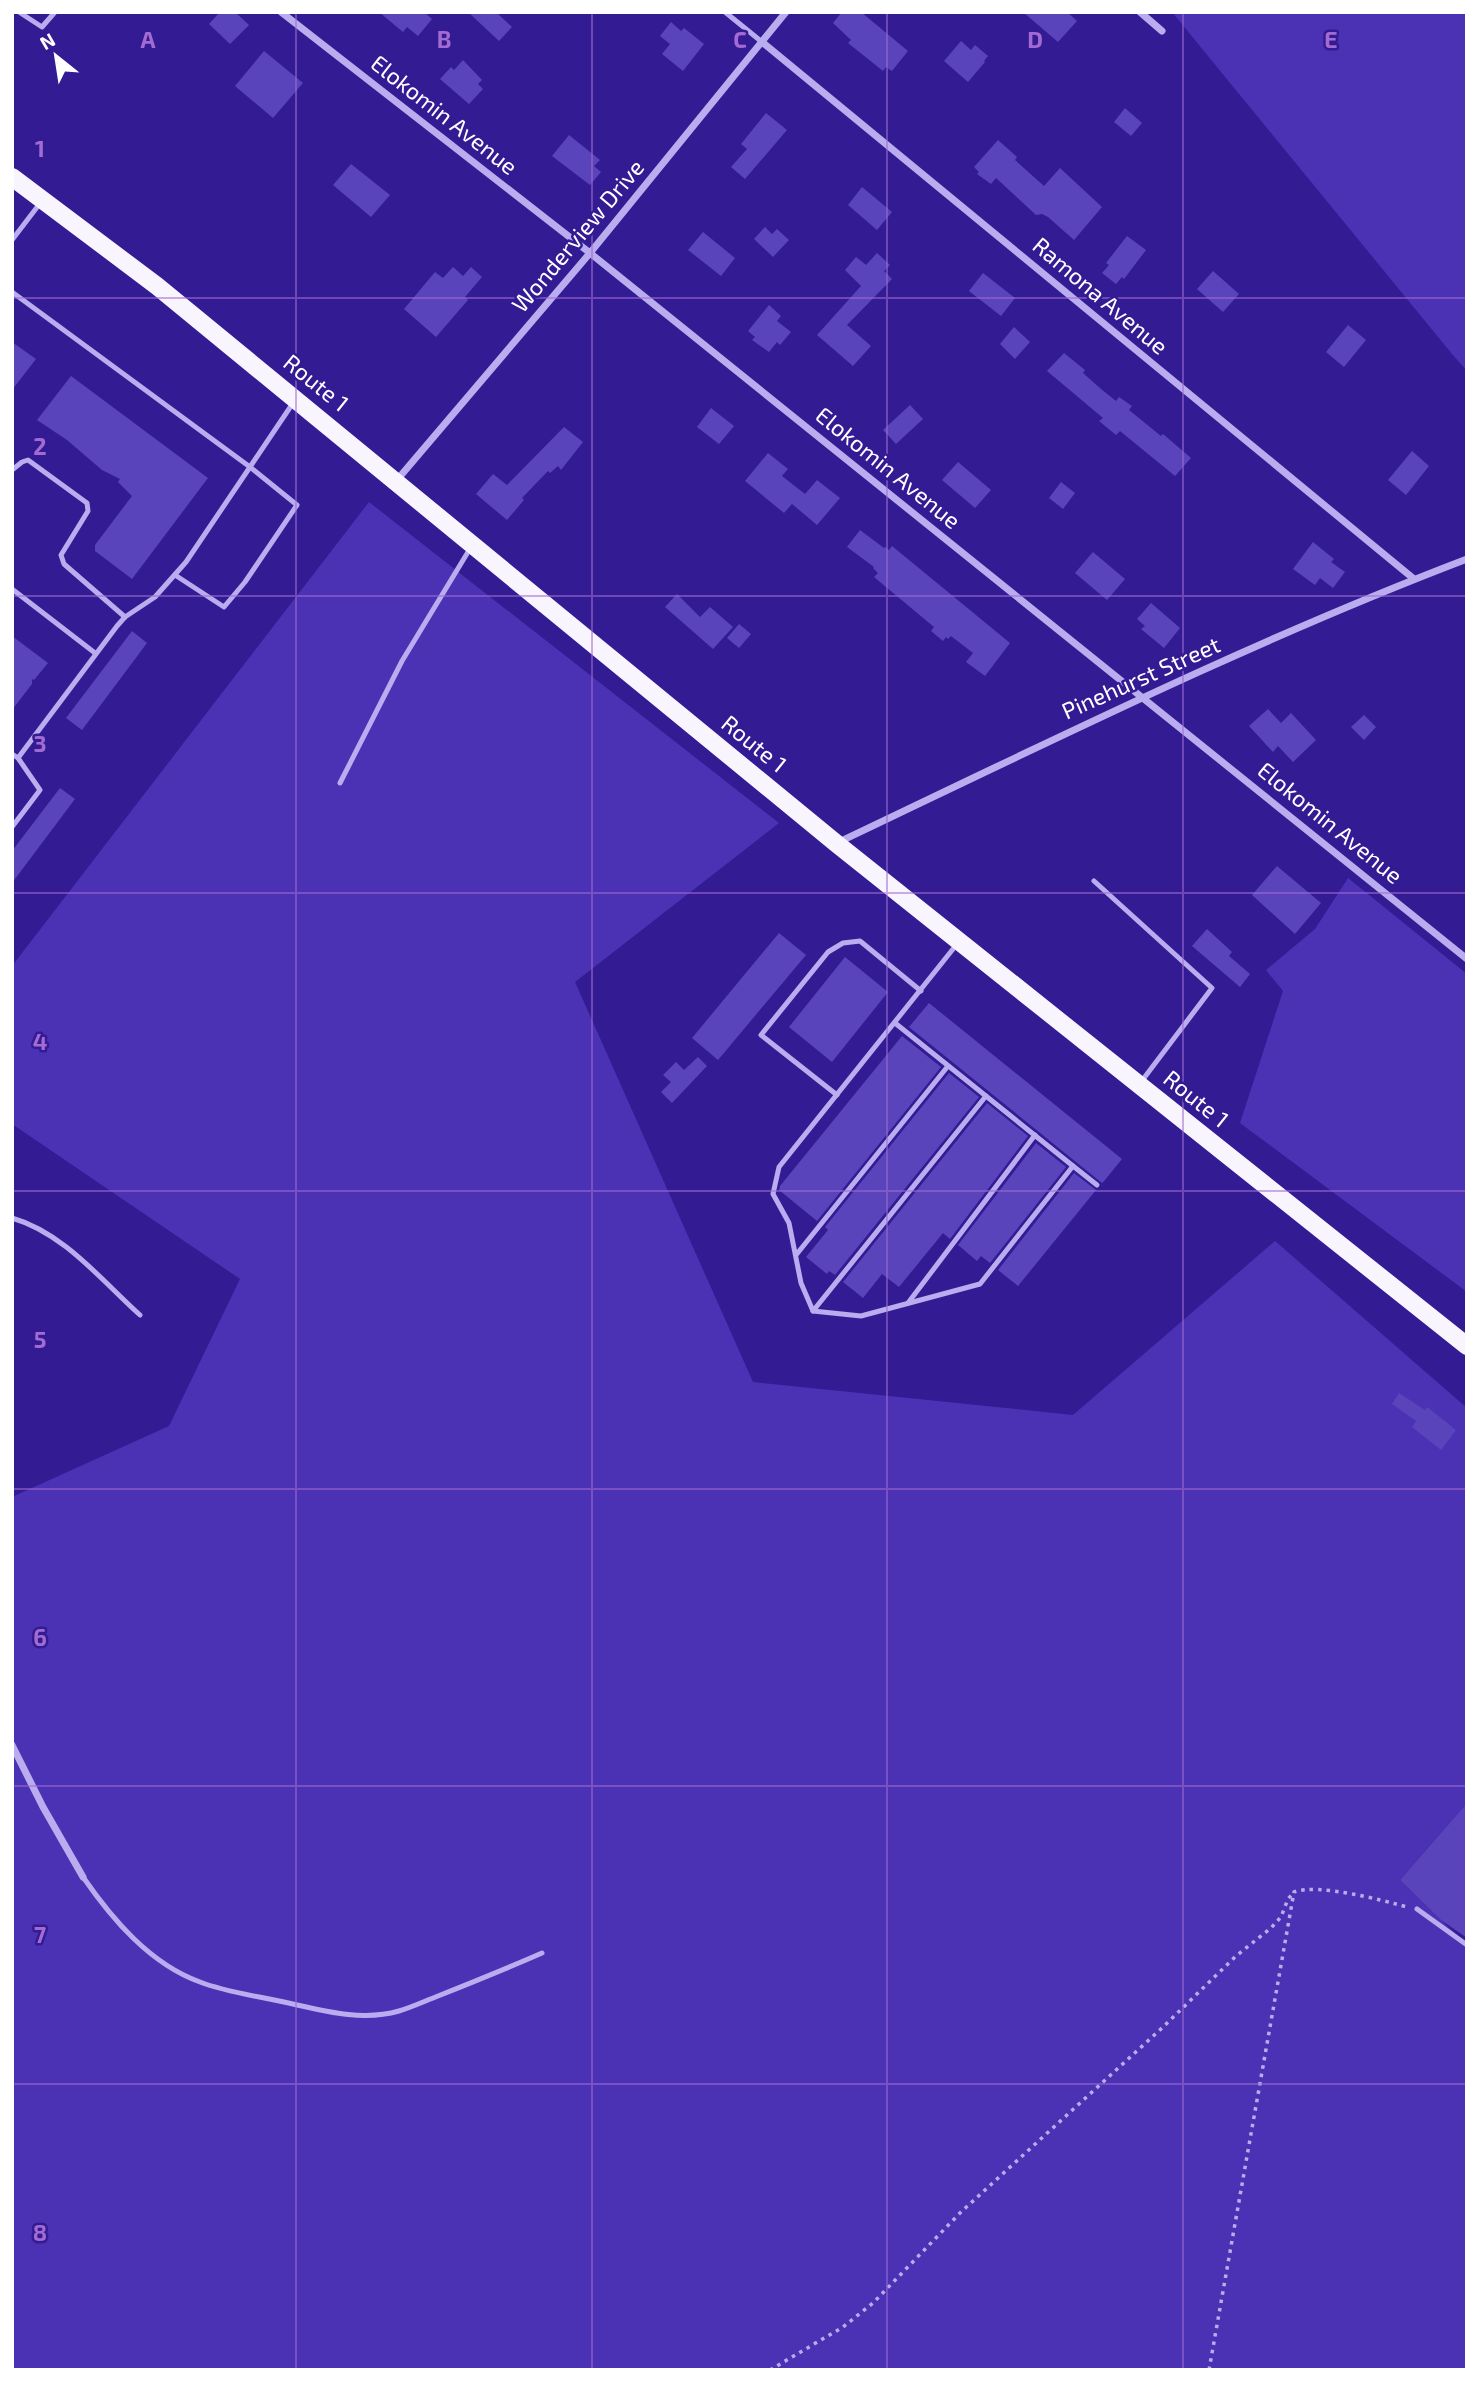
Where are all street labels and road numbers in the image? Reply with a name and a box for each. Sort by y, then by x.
street label: Elokomin Avenue [366,48,523,180]
street label: Wonderview Drive [505,153,649,318]
street label: Ramona Avenue [1027,231,1174,360]
street label: Route 1 [278,348,355,417]
street label: Elokomin Avenue [811,400,967,534]
street label: Pinehurst Street [1057,630,1224,724]
street label: Route 1 [716,709,793,778]
street label: Elokomin Avenue [1253,755,1409,889]
street label: Route 1 [1158,1064,1235,1133]

